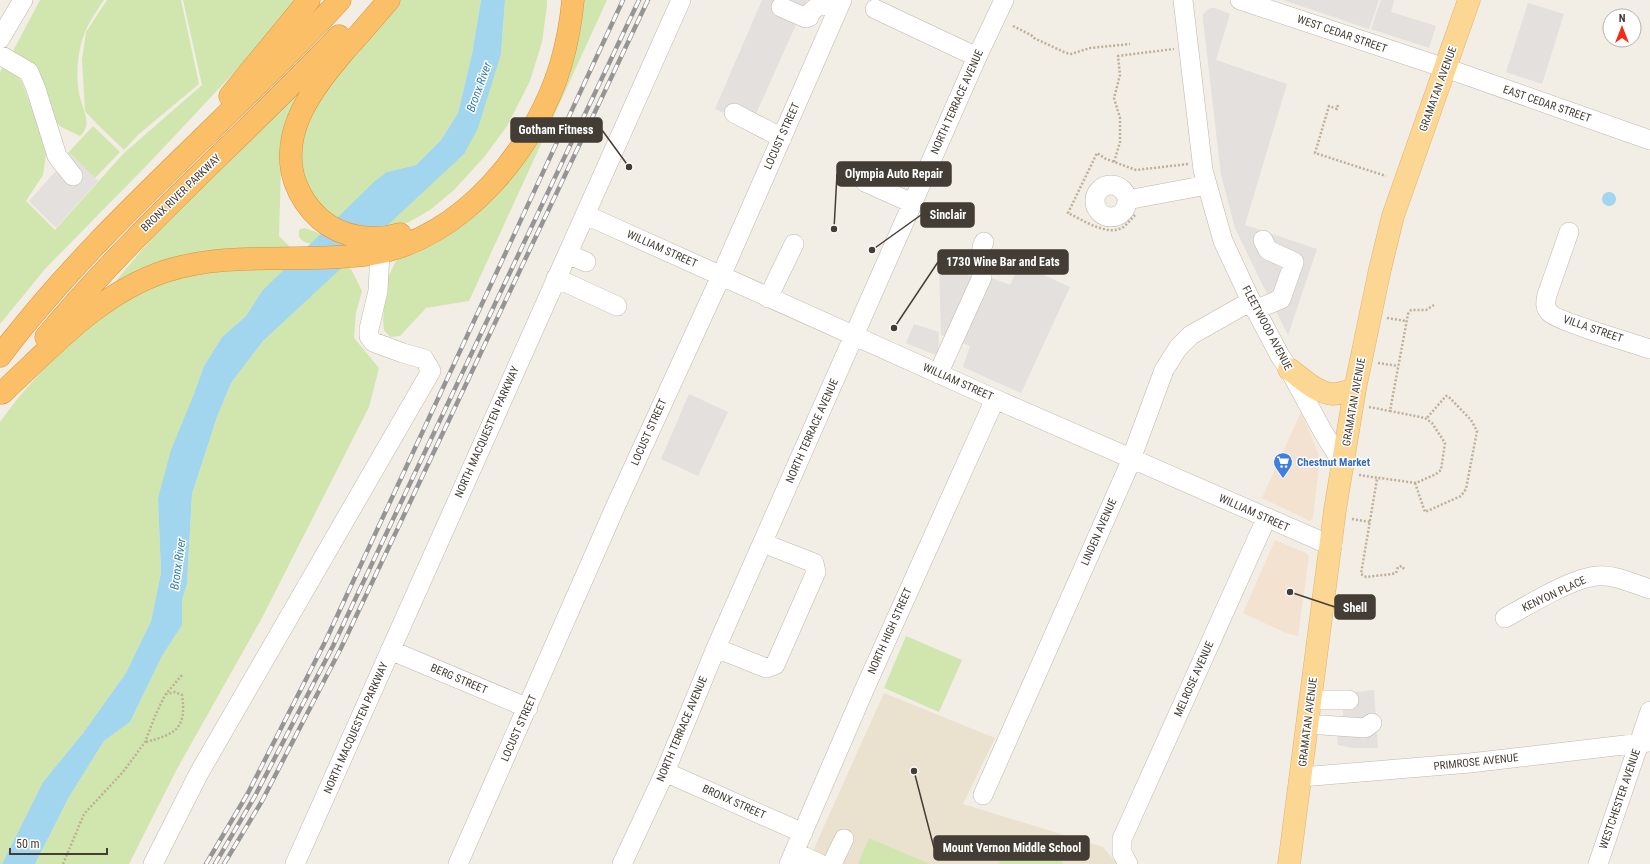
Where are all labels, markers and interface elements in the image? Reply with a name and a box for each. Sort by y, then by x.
north arrow [1602,8,1642,48]
text: N [1619,12,1626,25]
street label: WEST CEDAR STREET [1295,13,1389,56]
street label: GRAMATAN AVENUE [1417,44,1460,133]
street label: NORTH TERRACE AVENUE [928,47,986,156]
water label: Bronx River [464,60,495,114]
street label: EAST CEDAR STREET [1501,83,1593,125]
street label: LOCUST STREET [761,100,803,171]
callout: Gotham Fitness [511,118,602,142]
text: Gotham Fitness [519,123,594,137]
street label: BRONX RIVER PARKWAY [138,151,224,234]
callout: Olympia Auto Repair [837,162,951,186]
text: Olympia Auto Repair [845,167,943,181]
callout: Sinclair [921,203,974,227]
text: Sinclair [930,208,966,222]
street label: WILLIAM STREET [625,228,699,270]
callout: 1730 Wine Bar and Eats [938,250,1068,274]
text: 1730 Wine Bar and Eats [946,255,1060,269]
street label: FLEETWOOD AVENUE [1239,284,1295,373]
street label: VILLA STREET [1561,313,1625,345]
street label: GRAMATAN AVENUE [1340,356,1368,447]
street label: WILLIAM STREET [921,361,995,403]
street label: NORTH MACQUESTEN PARKWAY [452,364,522,500]
street label: NORTH TERRACE AVENUE [783,376,841,485]
street label: LOCUST STREET [628,396,670,467]
supermarket icon: Chestnut Market [1272,451,1294,479]
place label: Chestnut Market [1297,456,1371,469]
street label: WILLIAM STREET [1217,492,1291,534]
street label: LINDEN AVENUE [1078,496,1120,567]
water label: Bronx River [167,537,189,591]
street label: KENYON PLACE [1520,573,1589,614]
street label: NORTH HIGH STREET [865,585,915,676]
callout: Shell [1335,595,1375,619]
text: Shell [1343,601,1367,615]
street label: MELROSE AVENUE [1172,639,1217,719]
street label: NORTH MACQUESTEN PARKWAY [321,660,391,796]
street label: BERG STREET [429,661,490,697]
street label: NORTH TERRACE AVENUE [654,674,710,784]
street label: GRAMATAN AVENUE [1296,676,1320,767]
street label: LOCUST STREET [498,692,540,763]
street label: WESTCHESTER AVENUE [1597,747,1643,851]
street label: PRIMROSE AVENUE [1433,751,1520,773]
street label: BRONX STREET [700,782,768,822]
scale bar [10,830,107,856]
callout: Mount Vernon Middle School [934,836,1089,860]
text: 50 m [16,837,40,851]
text: Mount Vernon Middle School [943,841,1081,855]

